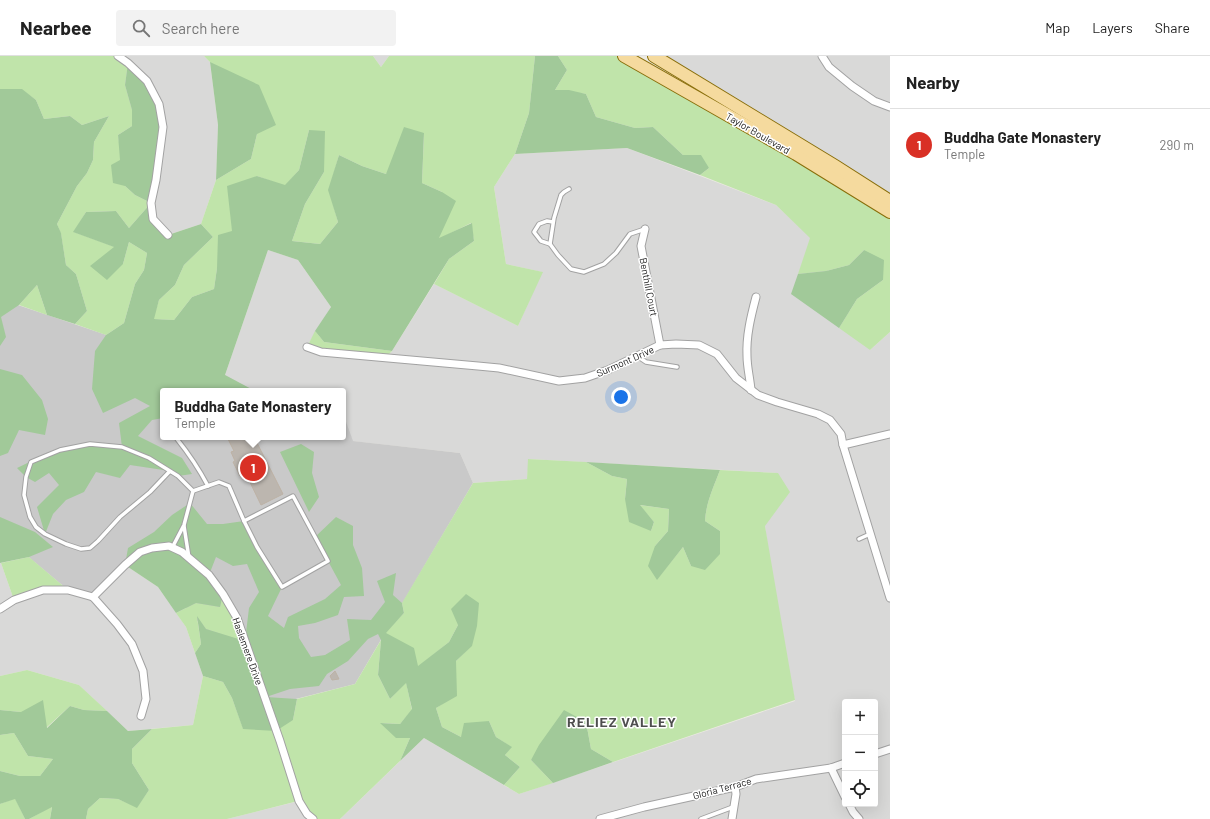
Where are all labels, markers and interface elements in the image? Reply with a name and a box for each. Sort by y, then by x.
search box [116,10,396,46]
text: Nearbee [20,16,92,39]
icon: search [130,17,152,39]
text: Search here [162,19,240,37]
text: Map [1045,19,1070,36]
text: Layers [1092,19,1133,36]
text: Share [1155,19,1190,36]
text: Nearby [906,72,960,92]
street label: Taylor Boulevard [724,110,792,156]
text: Buddha Gate Monastery [944,128,1101,146]
text: 1 [917,137,921,153]
text: 290 m [1160,137,1194,153]
text: Temple [944,146,985,162]
street label: Benthill Court [637,257,661,318]
street label: Surmont Drive [594,343,656,379]
your location [611,387,631,407]
popup [160,388,346,440]
text: Buddha Gate Monastery [174,397,332,415]
text: Temple [174,415,216,431]
pin: 1 [240,453,266,483]
street label: Haslemere Drive [230,616,266,686]
map controls [842,699,878,807]
button: + [842,699,878,735]
district label: RELIEZ VALLEY [567,713,677,730]
button: − [842,735,878,771]
button: locate [842,771,878,807]
street label: Gloria Terrace [691,774,753,802]

